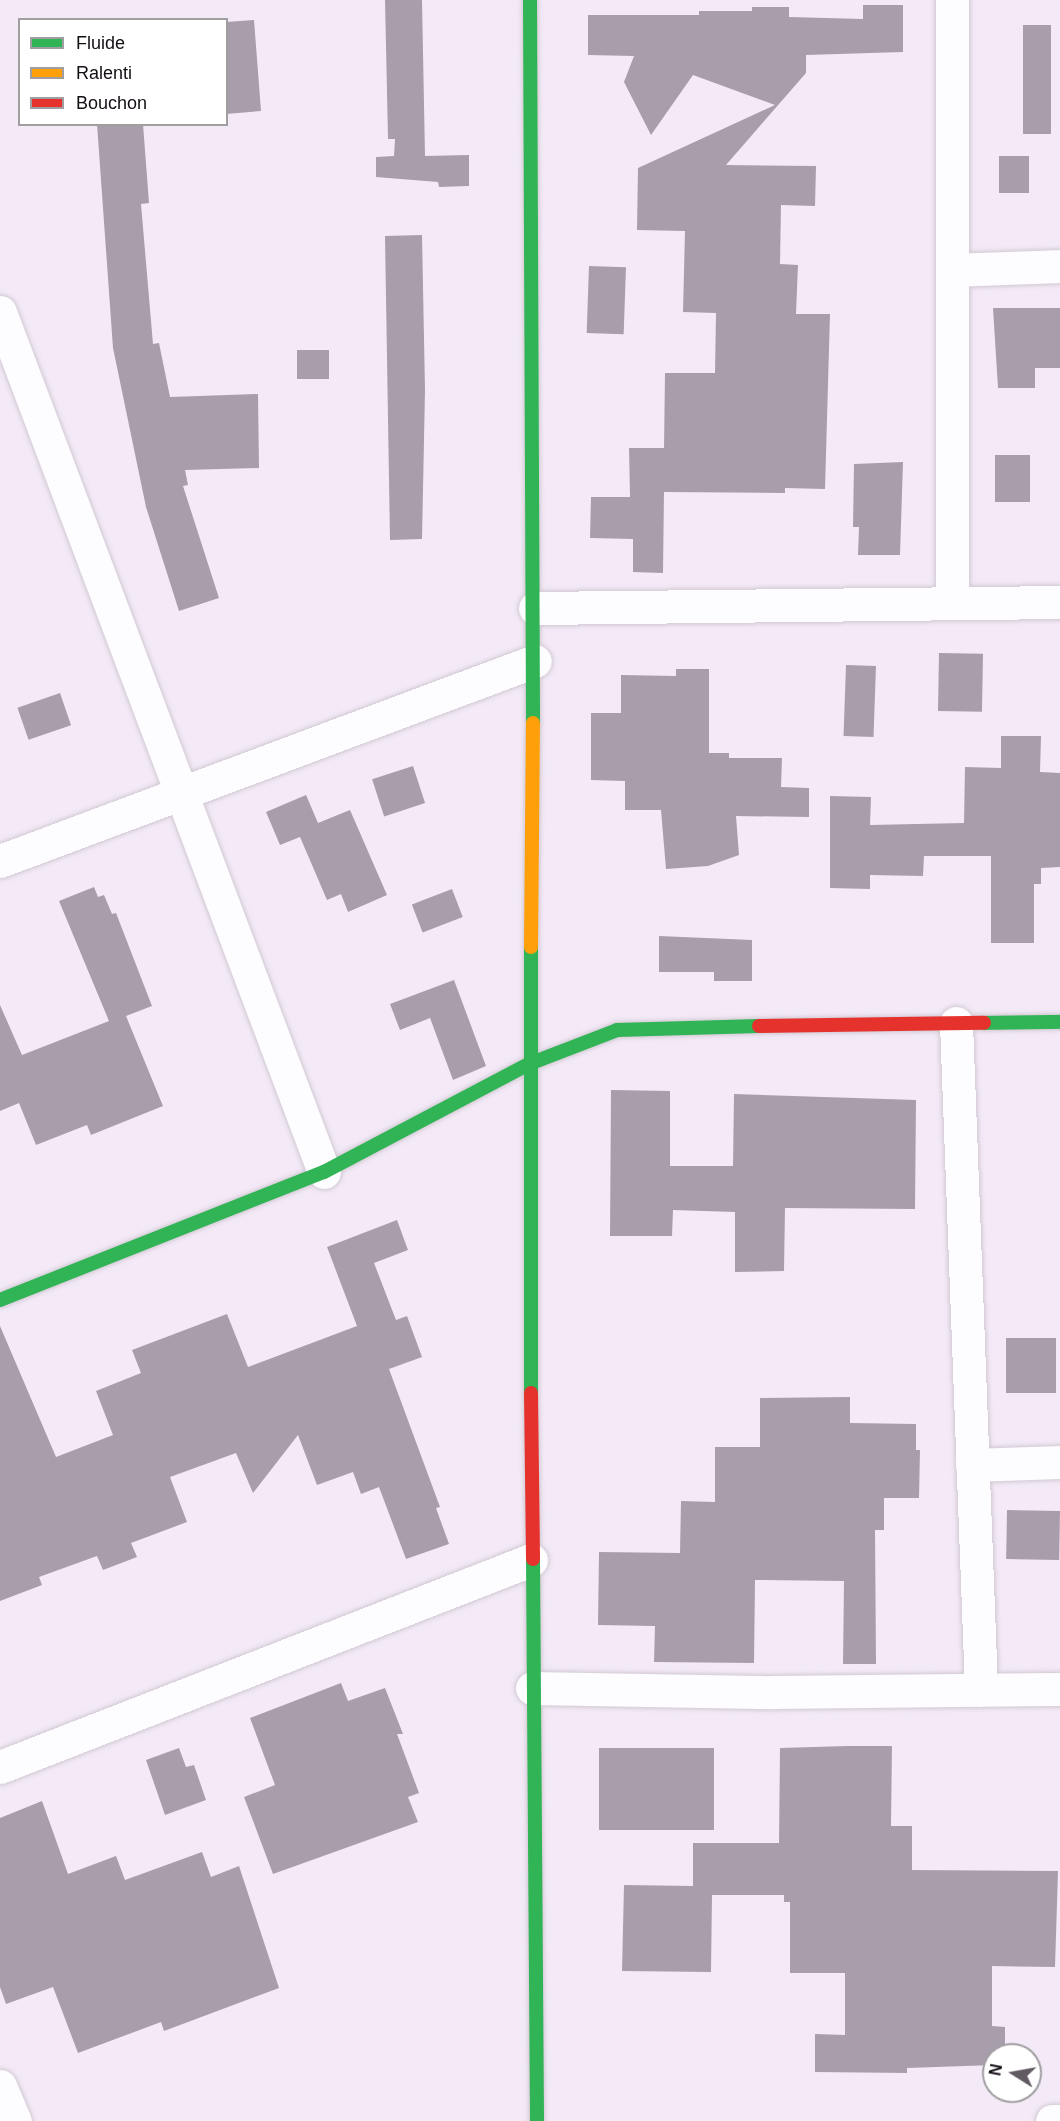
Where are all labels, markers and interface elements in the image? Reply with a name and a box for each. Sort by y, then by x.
legend [18,18,228,126]
text: Fluide [76,33,125,53]
text: Ralenti [76,63,132,83]
text: Bouchon [76,93,147,113]
north arrow [982,2043,1042,2103]
text: N [986,2063,1005,2077]

